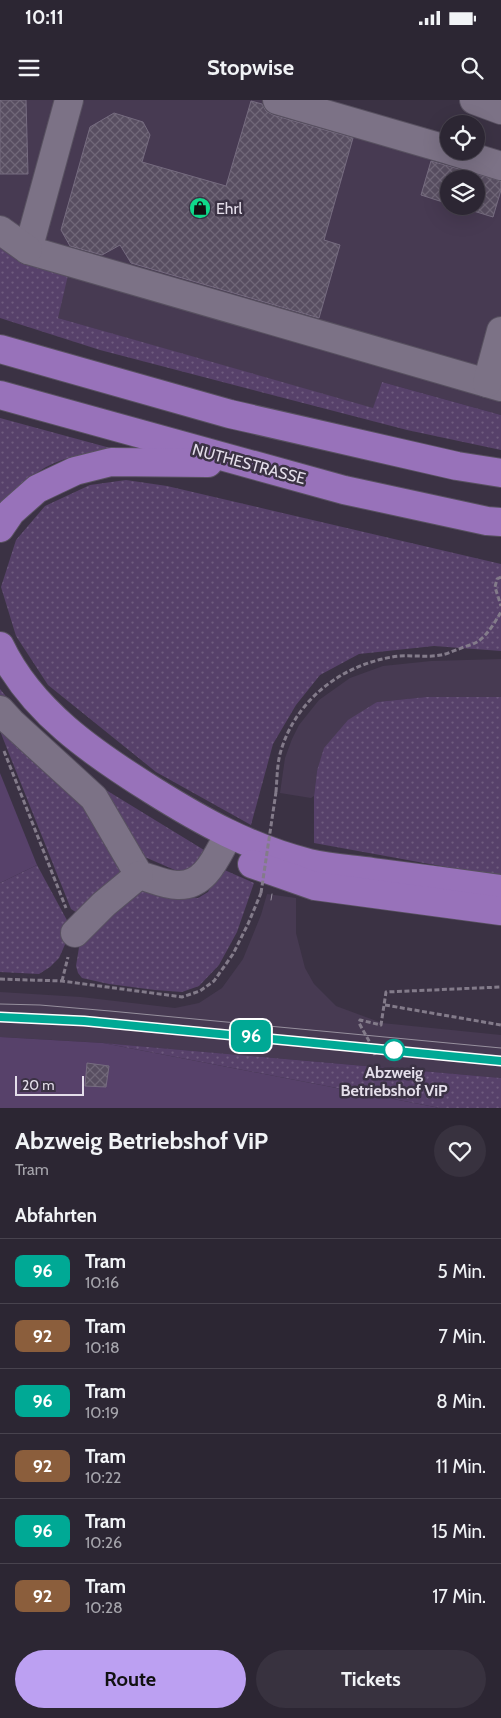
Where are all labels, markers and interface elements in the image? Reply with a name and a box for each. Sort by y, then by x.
text: 10:11 [25,6,64,29]
icon: menu [15,54,43,82]
text: Stopwise [207,54,294,81]
icon: search [458,54,486,82]
map controls [440,115,485,215]
button: locate [440,115,485,160]
button: layers [440,170,485,215]
shop icon: Ehrl [188,196,212,220]
place label: Ehrl [216,199,243,218]
street label: NUTHESTRASSE [190,440,308,488]
line badge: 96 [228,1020,274,1052]
text: 96 [241,1025,261,1047]
marker: Abzweig Betriebshof ViP [383,1039,405,1061]
place label: Abzweig Betriebshof ViP [341,1063,448,1100]
scale bar [15,1073,84,1096]
text: 20 m [22,1076,55,1094]
button: heart [434,1125,486,1177]
text: Abzweig Betriebshof ViP [15,1126,268,1155]
text: Tram [15,1160,49,1179]
text: Abfahrten [15,1204,97,1227]
text: Tram [85,1250,126,1273]
text: 96 [32,1260,53,1282]
text: 5 Min. [438,1260,486,1283]
text: 10:16 [85,1273,119,1292]
text: Tram [85,1315,126,1338]
text: 92 [33,1325,52,1347]
text: 7 Min. [438,1325,486,1348]
text: 10:18 [85,1338,120,1357]
text: Tram [85,1380,126,1403]
text: 96 [32,1390,53,1412]
text: 8 Min. [436,1390,486,1413]
text: 10:19 [85,1403,119,1422]
text: Tram [85,1445,126,1468]
text: 92 [33,1455,52,1477]
text: 11 Min. [435,1455,486,1478]
text: 10:22 [85,1468,121,1487]
text: Tram [85,1510,126,1533]
text: 96 [32,1520,53,1542]
text: 15 Min. [431,1520,486,1543]
text: 10:26 [85,1533,122,1552]
text: Tram [85,1575,126,1598]
text: 92 [33,1585,52,1607]
text: 17 Min. [432,1585,486,1608]
text: 10:28 [85,1598,123,1617]
button: Route [15,1650,246,1708]
button: Tickets [256,1650,486,1708]

